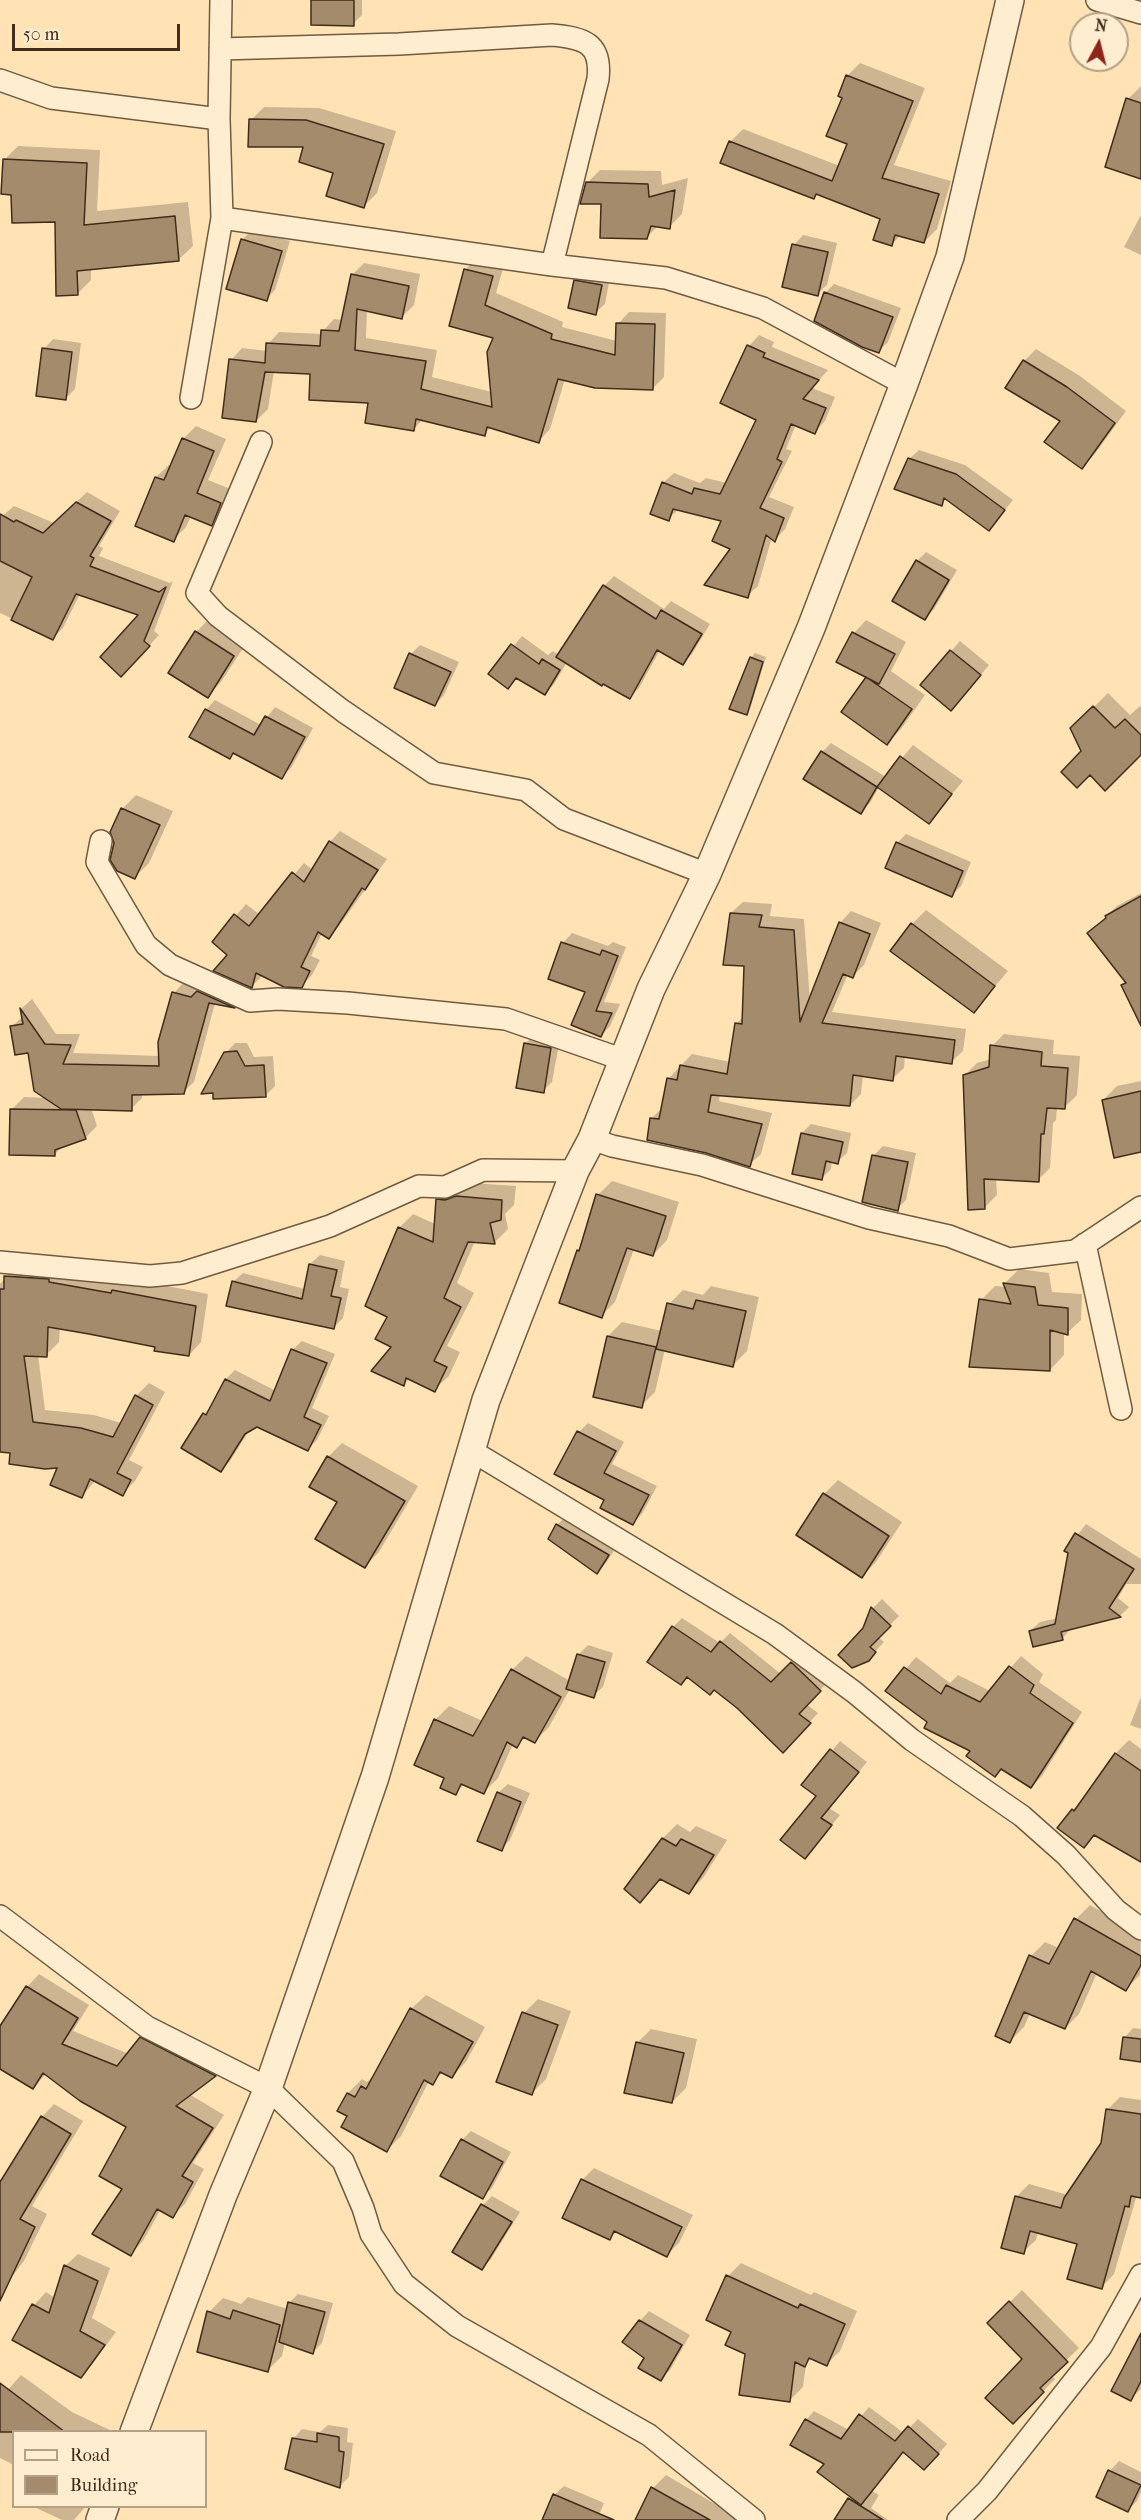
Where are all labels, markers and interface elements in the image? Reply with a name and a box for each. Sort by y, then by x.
scale bar [15,12,183,50]
north arrow [1069,12,1129,72]
text: N [1094,15,1108,36]
text: 50 m [23,24,59,45]
legend [12,2430,207,2508]
text: Road [70,2445,110,2466]
text: Building [70,2475,137,2496]

